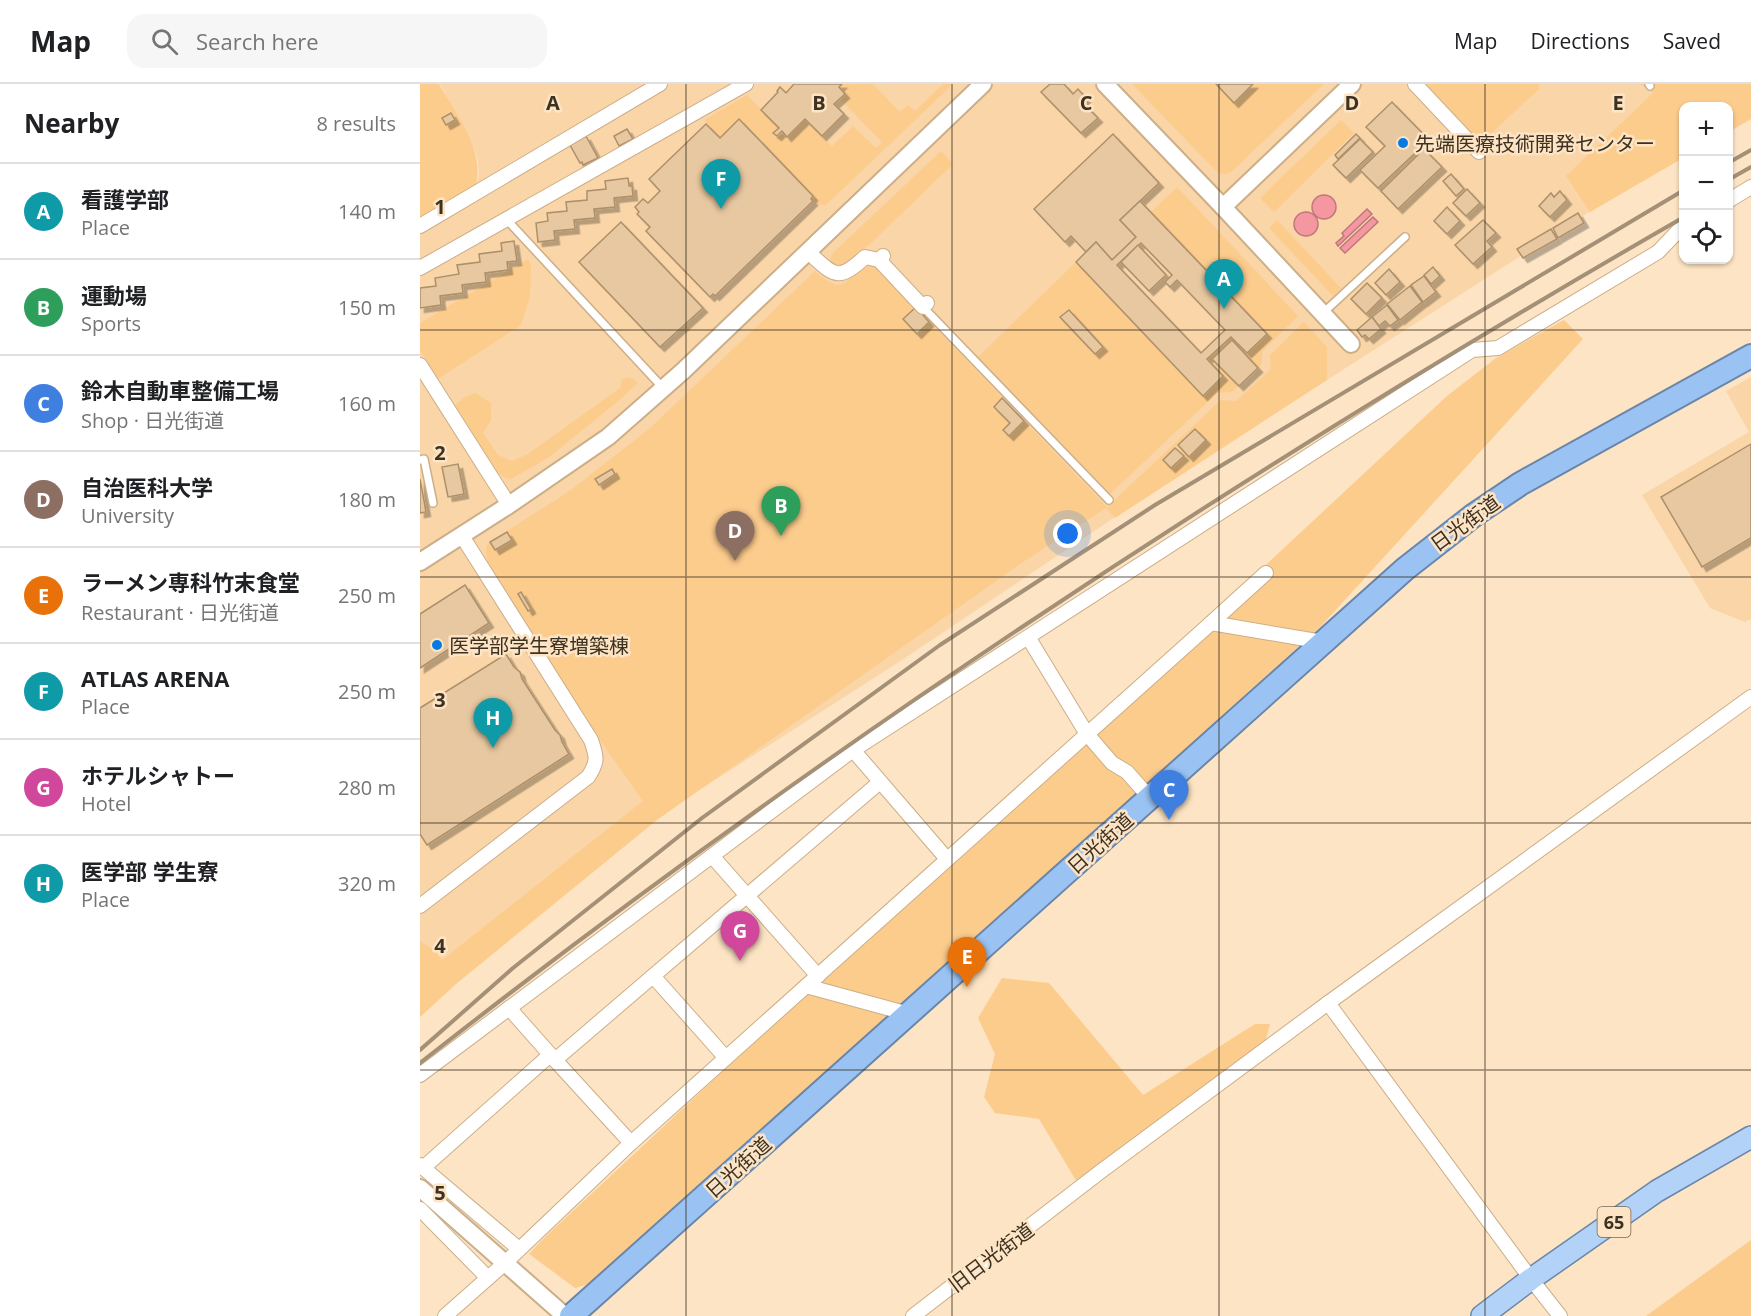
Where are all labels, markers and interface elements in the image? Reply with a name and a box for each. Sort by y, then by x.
search box [127,14,547,68]
text: Map [30,22,91,60]
icon: search [148,25,181,58]
text: Search here [196,26,319,56]
text: Map [1454,27,1497,55]
text: Directions [1530,27,1630,55]
text: Saved [1663,27,1721,55]
text: A [546,89,560,116]
text: B [812,89,826,116]
text: C [1080,89,1093,116]
text: D [1345,89,1359,116]
text: E [1612,89,1624,116]
map controls [1679,102,1733,264]
button: + [1679,102,1733,156]
text: Nearby [24,105,119,141]
text: 8 results [316,110,396,137]
place label: 先端医療技術開発センター [1415,130,1655,157]
marker: 先端医療技術開発センター [1396,136,1410,150]
button: − [1679,156,1733,210]
pin: F [702,160,740,209]
text: 看護学部 [81,184,169,214]
text: 1 [434,193,446,220]
text: A [37,198,50,225]
text: 140 m [338,198,396,225]
button: locate [1679,210,1733,264]
text: Place [81,214,130,241]
pin: A [1204,260,1244,309]
text: 運動場 [81,280,147,310]
text: B [37,294,50,321]
text: 150 m [338,294,396,321]
text: Sports [81,310,141,337]
text: 鈴木自動車整備工場 [81,375,279,405]
text: C [37,390,50,417]
text: 160 m [338,390,396,417]
text: Shop · 日光街道 [81,407,224,434]
text: 2 [434,439,446,466]
text: 自治医科大学 [81,472,213,502]
text: D [36,486,51,513]
text: 180 m [338,486,396,513]
pin: B [762,486,800,536]
street label: 日光街道 [1425,489,1505,557]
text: University [81,502,174,529]
pin: D [716,512,754,561]
your location [1053,519,1082,548]
text: ラーメン専科竹末食堂 [81,567,300,597]
text: E [38,582,49,609]
text: 250 m [338,582,396,609]
text: Restaurant · 日光街道 [81,599,279,626]
place label: 医学部学生寮増築棟 [449,632,629,659]
marker: 医学部学生寮増築棟 [430,638,444,652]
text: ATLAS ARENA [81,663,229,693]
text: F [38,678,49,705]
text: 250 m [338,678,396,705]
text: 3 [434,686,446,713]
text: Place [81,693,130,720]
pin: H [474,698,512,748]
text: ホテルシャトー [81,760,235,790]
pin: C [1150,770,1188,820]
text: G [36,774,51,801]
text: 280 m [338,774,396,801]
text: Hotel [81,790,131,817]
street label: 日光街道 [1061,806,1139,880]
text: 医学部 学生寮 [81,856,219,886]
text: H [36,870,51,897]
text: 320 m [338,870,396,897]
text: Place [81,886,130,913]
pin: G [720,912,760,961]
text: 4 [434,932,446,959]
pin: E [948,938,986,987]
street label: 日光街道 [699,1130,777,1204]
text: 5 [434,1179,446,1206]
road number: 65 [1598,1207,1630,1237]
street label: 旧日光街道 [943,1216,1039,1298]

